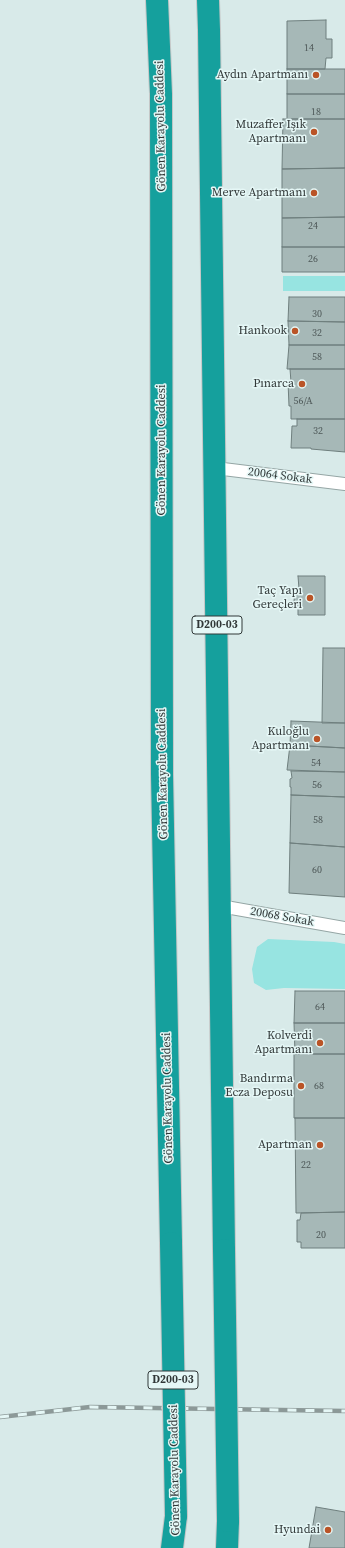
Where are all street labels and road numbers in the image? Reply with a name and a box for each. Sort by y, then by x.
street label: Gönen Karayolu Caddesi [153,60,169,192]
street label: Gönen Karayolu Caddesi [155,385,169,515]
street label: 20064 Sokak [247,465,313,487]
road number: D200-03 [192,616,242,634]
street label: Gönen Karayolu Caddesi [155,708,171,840]
street label: 20068 Sokak [249,904,315,930]
street label: Gönen Karayolu Caddesi [160,1032,176,1164]
road number: D200-03 [148,1371,198,1389]
street label: Gönen Karayolu Caddesi [167,1404,183,1536]

